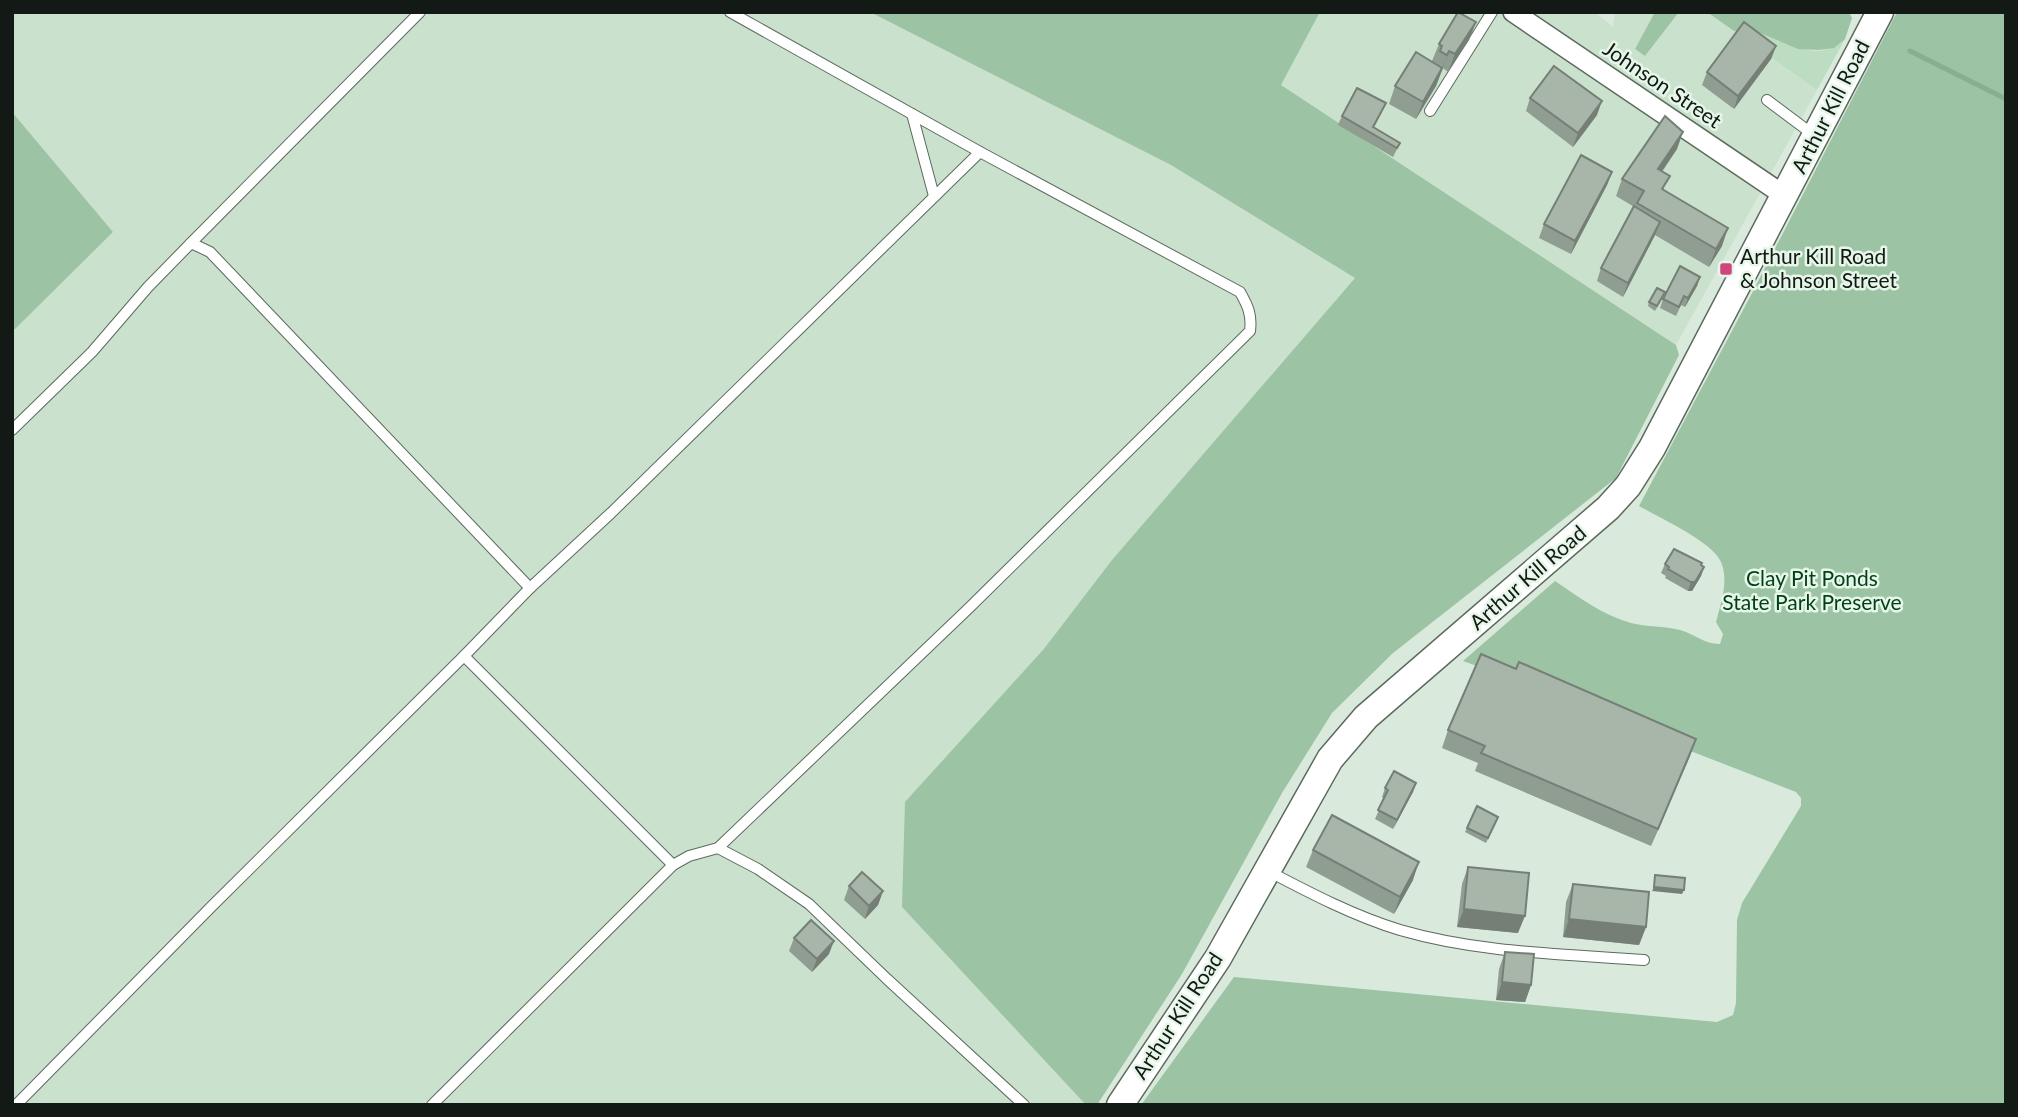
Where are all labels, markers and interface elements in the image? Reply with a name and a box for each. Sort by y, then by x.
street label: Johnson Street [1599,35,1727,133]
street label: Arthur Kill Road [1785,36,1874,177]
place label: Arthur Kill Road & Johnson Street [1740,243,1897,292]
marker: Arthur Kill Road & Johnson Street [1718,261,1734,277]
street label: Arthur Kill Road [1464,519,1590,634]
park label: Clay Pit Ponds State Park Preserve [1722,565,1902,614]
street label: Arthur Kill Road [1126,947,1227,1083]

